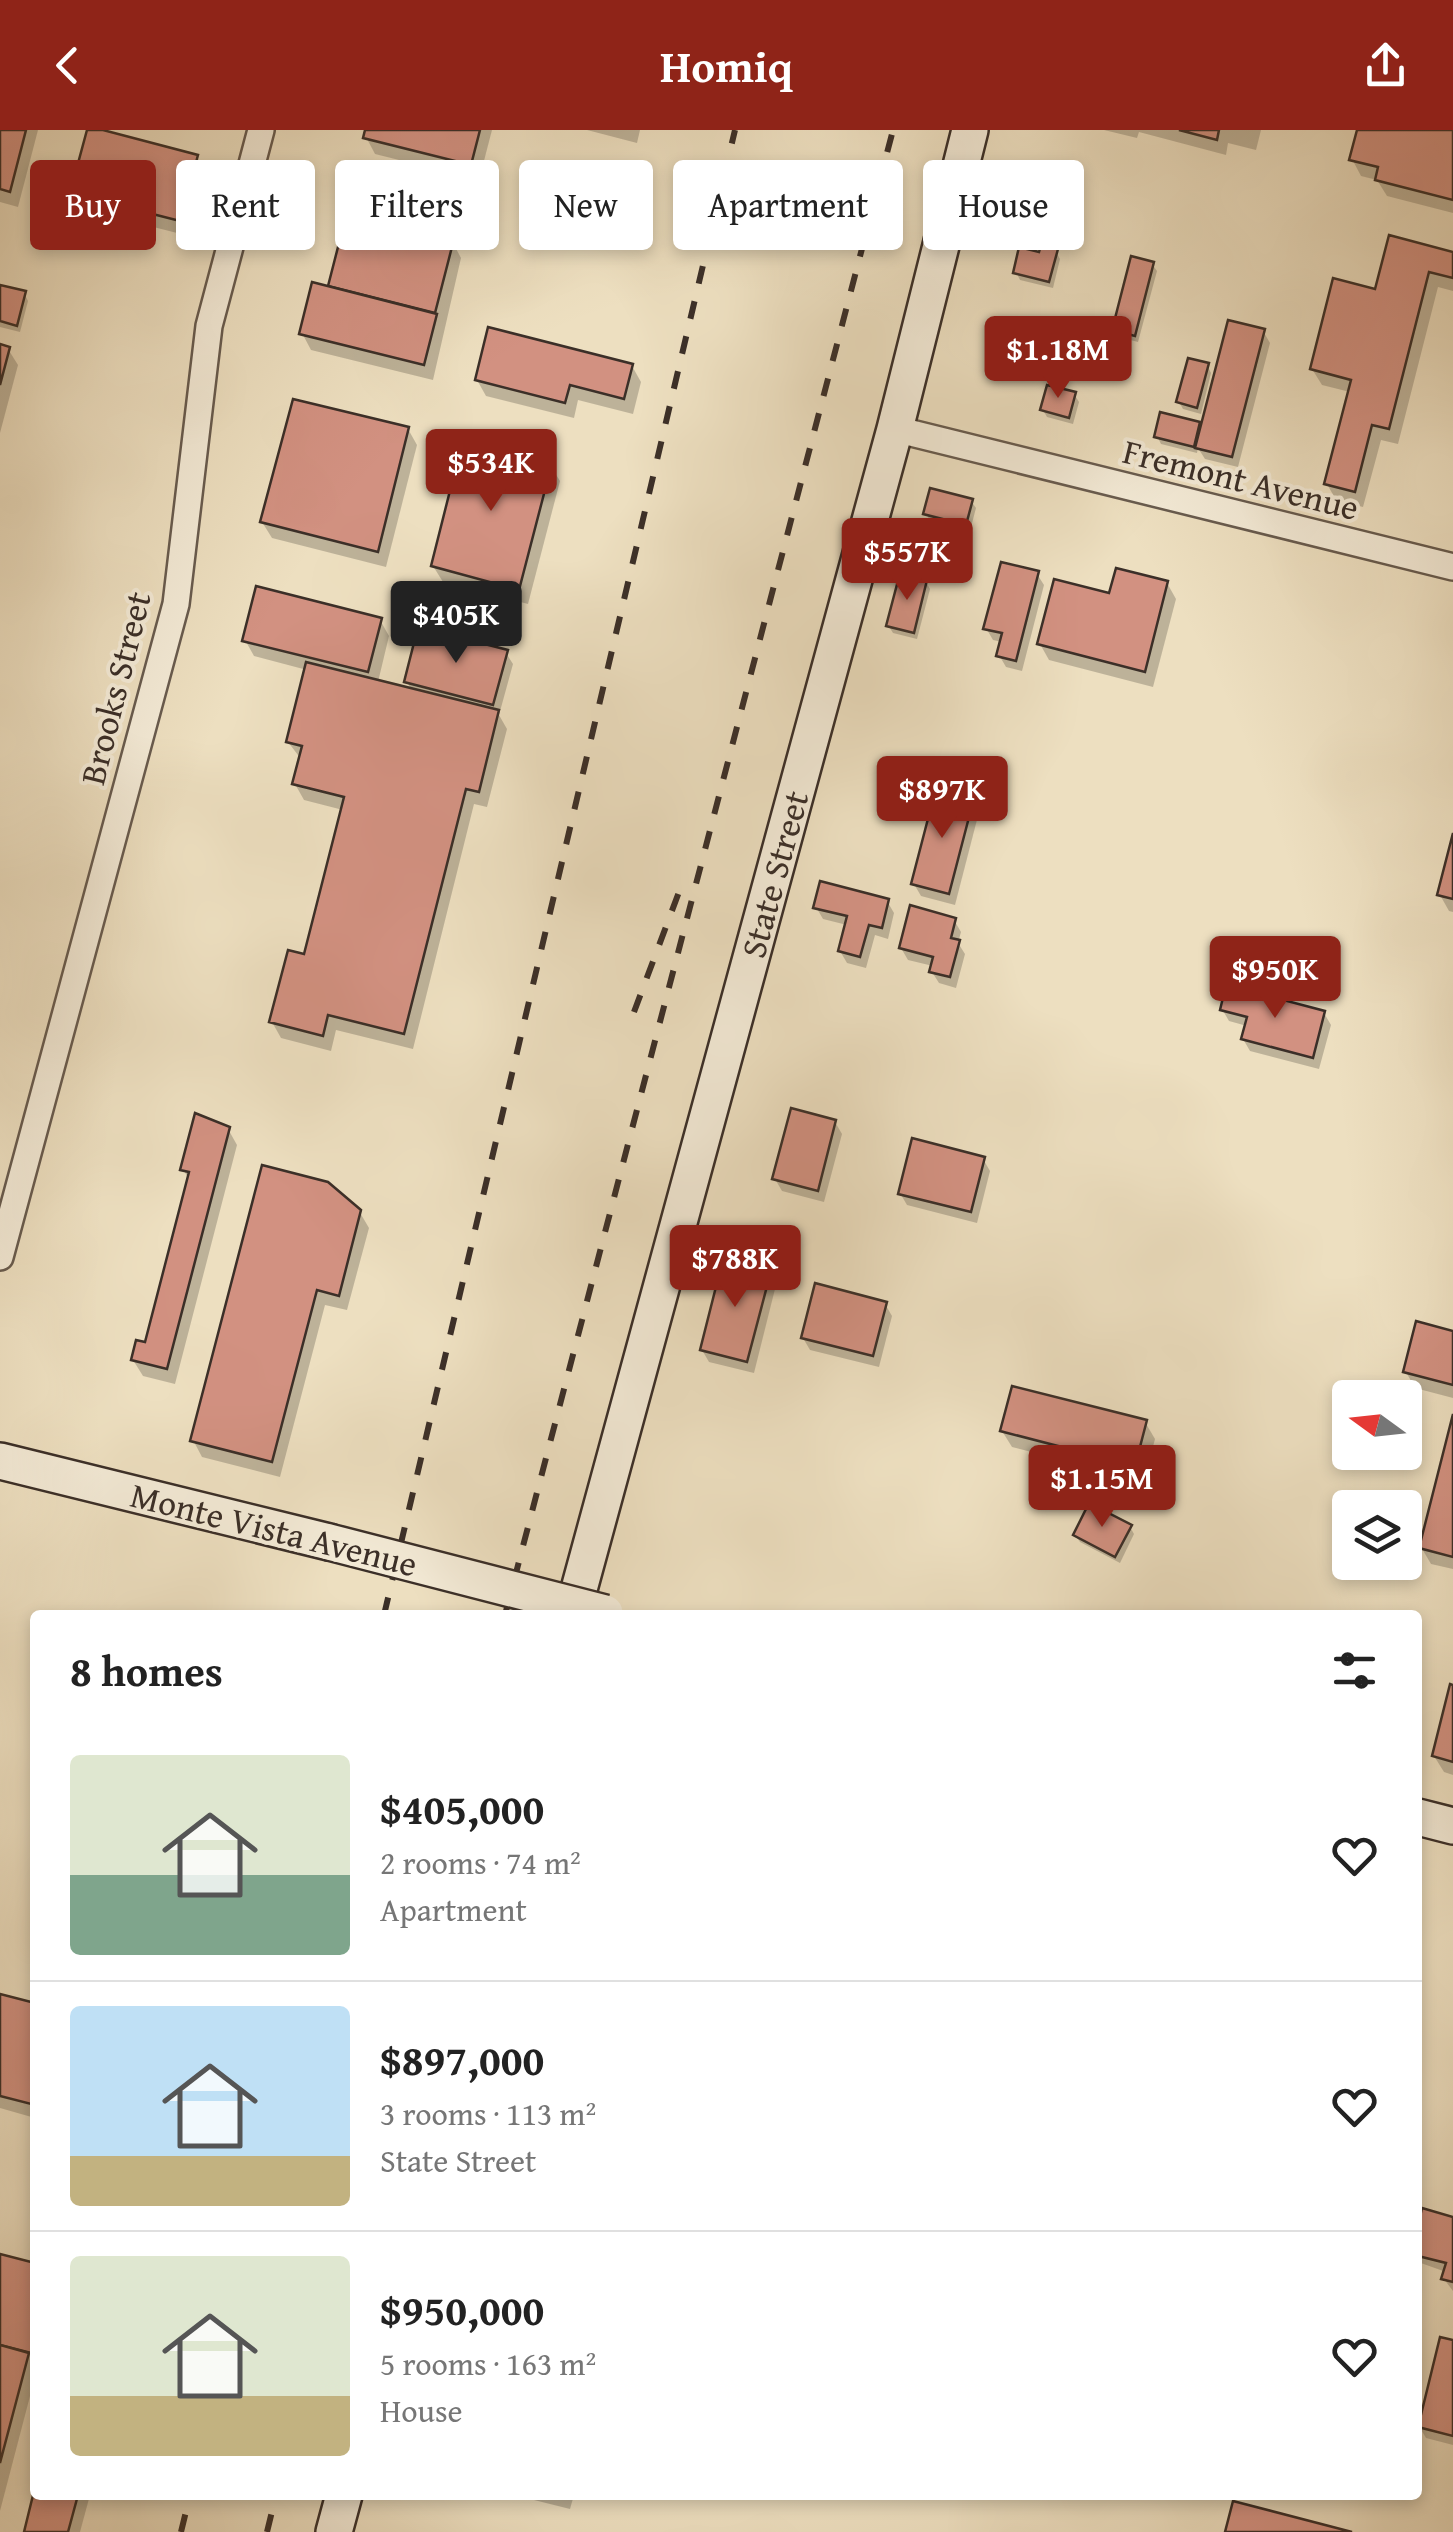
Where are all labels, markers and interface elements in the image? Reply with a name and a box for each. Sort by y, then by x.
text: Homiq [660,33,793,98]
icon: back [40,38,95,93]
icon: share [1358,38,1413,93]
chip: Buy [30,160,156,250]
chip: Rent [176,160,315,250]
chip: Filters [335,160,499,250]
chip: New [519,160,653,250]
chip: Apartment [673,160,903,250]
chip: House [923,160,1084,250]
pin: $1.18M [977,316,1139,401]
text: $1.18M [1007,325,1109,372]
street label: Fremont Avenue [1118,425,1364,533]
pin: $534K [421,429,561,514]
text: $534K [448,438,534,485]
pin: $557K [837,518,977,603]
text: $557K [864,527,950,574]
pin: $405K [386,581,526,666]
street label: Brooks Street [66,586,164,790]
text: $405K [413,590,499,637]
pin: $897K [872,756,1012,841]
text: $897K [899,765,985,812]
street label: State Street [727,785,821,963]
pin: $950K [1205,936,1345,1021]
text: $950K [1232,945,1318,992]
pin: $788K [665,1225,805,1310]
text: $788K [692,1234,778,1281]
north arrow [1332,1380,1422,1470]
map controls [1332,1380,1422,1580]
pin: $1.15M [1021,1445,1183,1530]
text: $1.15M [1051,1454,1153,1501]
street label: Monte Vista Avenue [125,1469,423,1589]
button: layers [1332,1490,1422,1580]
text: 8 homes [70,1640,223,1701]
icon: filters [1327,1643,1382,1698]
text: $405,000 [380,1778,544,1839]
icon: home [150,1795,270,1915]
icon: heart [1327,1828,1382,1883]
text: 2 rooms · 74 m² [380,1839,581,1886]
text: Apartment [380,1886,527,1933]
text: $897,000 [380,2029,544,2090]
icon: home [150,2046,270,2166]
icon: heart [1327,2079,1382,2134]
text: 3 rooms · 113 m² [380,2090,596,2137]
text: State Street [380,2137,536,2184]
text: $950,000 [380,2279,544,2340]
icon: home [150,2296,270,2416]
icon: heart [1327,2329,1382,2384]
text: 5 rooms · 163 m² [380,2340,596,2387]
text: House [380,2387,463,2434]

